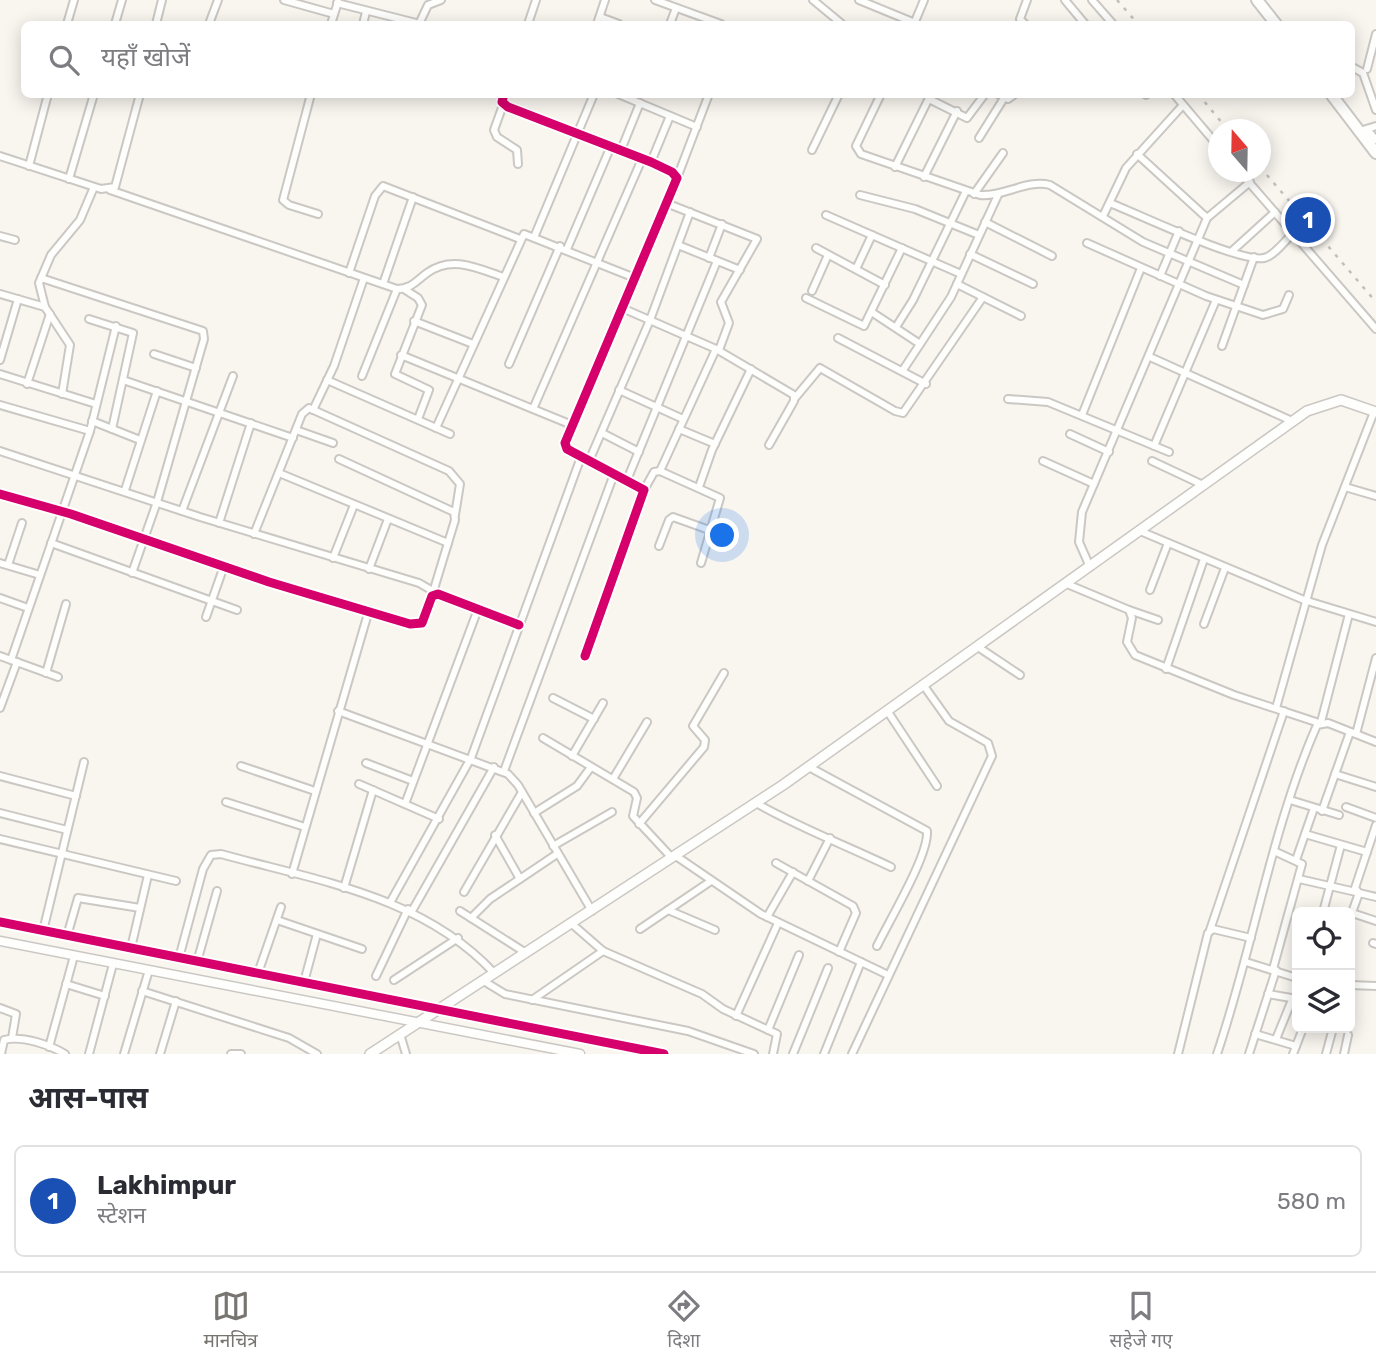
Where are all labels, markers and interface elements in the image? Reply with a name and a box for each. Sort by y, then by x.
search box [21,21,1355,98]
icon: search [45,41,83,79]
text: यहाँ खोजें [101,42,190,73]
north arrow [1208,119,1271,182]
pin: 1 [1285,194,1331,246]
your location [705,518,739,552]
map controls [1292,907,1355,1033]
button: locate [1292,907,1355,970]
button: layers [1292,970,1355,1033]
text: आस-पास [28,1080,148,1116]
text: Lakhimpur [97,1170,236,1201]
text: 1 [47,1187,59,1215]
text: 580 m [1277,1187,1346,1215]
text: स्टेशन [97,1201,146,1229]
tab: मानचित्र [203,1287,258,1355]
tab: दिशा [665,1287,703,1355]
tab: सहेजे गए [1110,1287,1173,1355]

